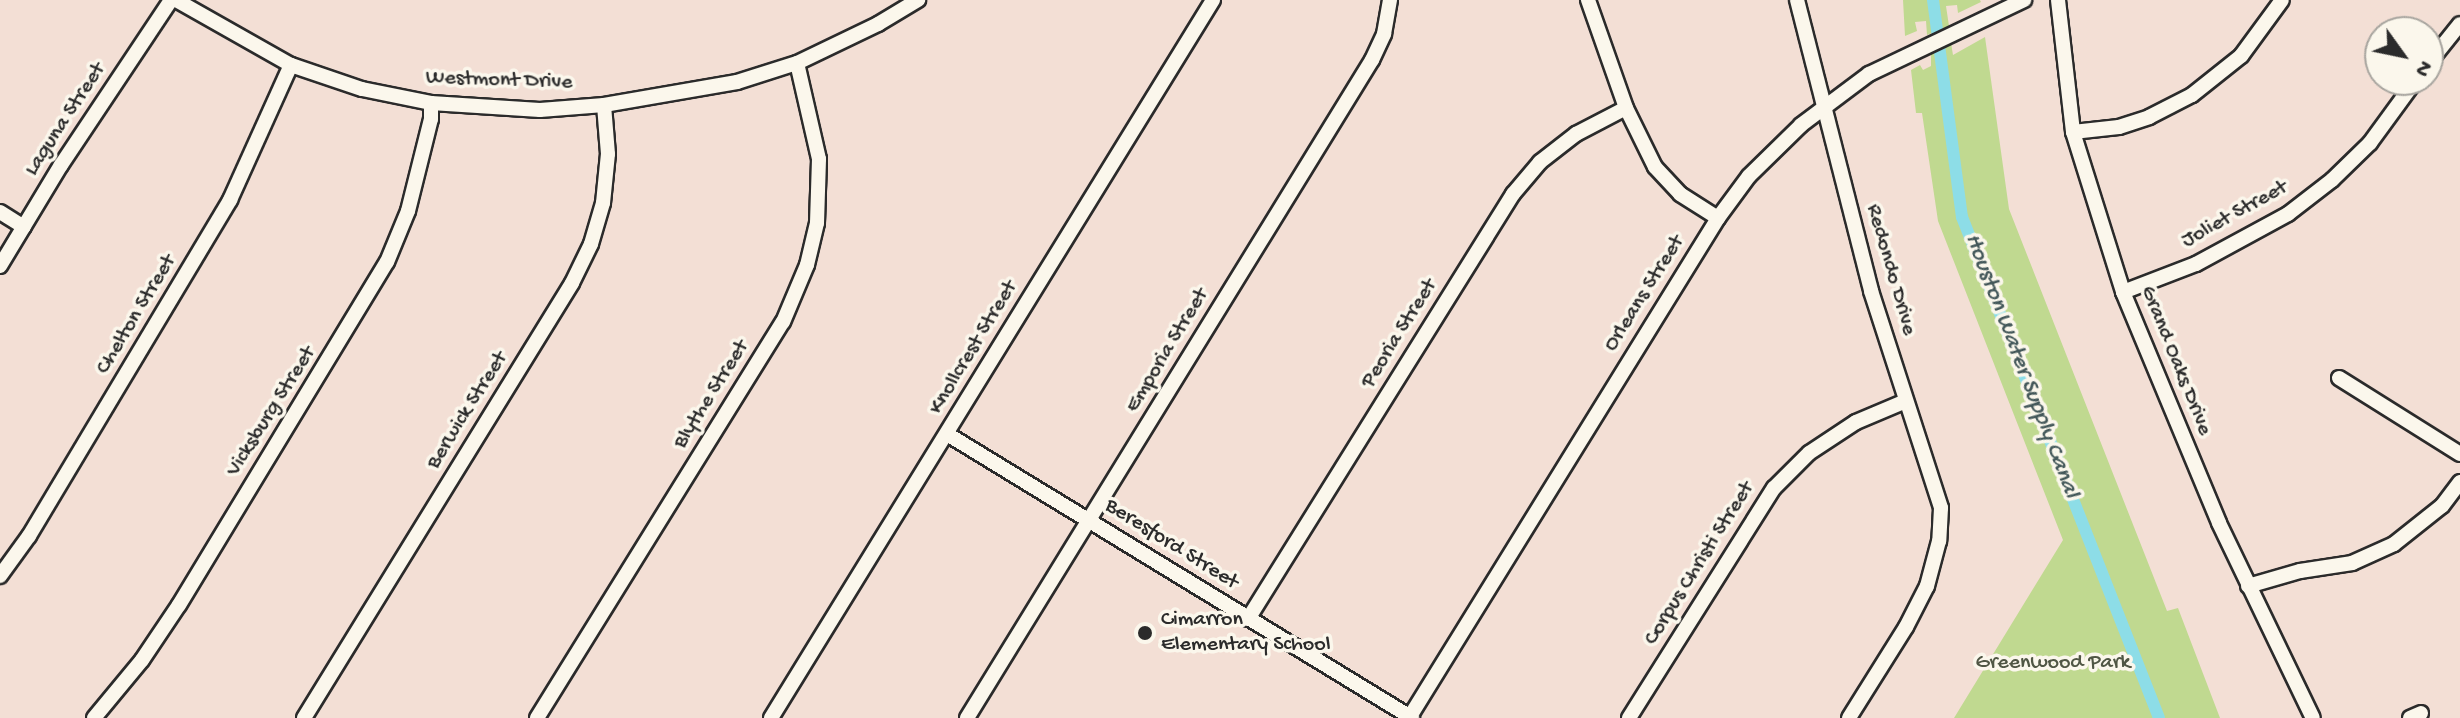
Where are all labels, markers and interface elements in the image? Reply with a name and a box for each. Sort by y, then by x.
north arrow [2364,16,2444,96]
text: N [2408,55,2437,81]
street label: Laguna Street [20,58,112,182]
street label: Westmont Drive [425,65,573,97]
street label: Joliet Street [2177,175,2293,255]
street label: Redondo Drive [1859,201,1921,339]
water label: Houston Water Supply Canal [1957,230,2085,502]
street label: Orleans Street [1599,231,1691,357]
street label: Chelton Street [91,250,183,380]
street label: Peoria Street [1356,275,1444,393]
street label: Knollcrest Street [924,276,1024,420]
street label: Grand Oaks Drive [2133,282,2217,440]
street label: Emporia Street [1121,284,1215,418]
street label: Blythe Street [668,336,756,454]
street label: Vicksburg Street [221,342,323,482]
street label: Berwick Street [421,347,515,475]
street label: Corpus Christi Street [1639,477,1761,651]
street label: Beresford Street [1099,493,1243,597]
place label: Cimarron Elementary School [1161,607,1331,658]
marker: Cimarron Elementary School [1136,624,1154,642]
park label: Greenwood Park [1976,651,2130,677]

